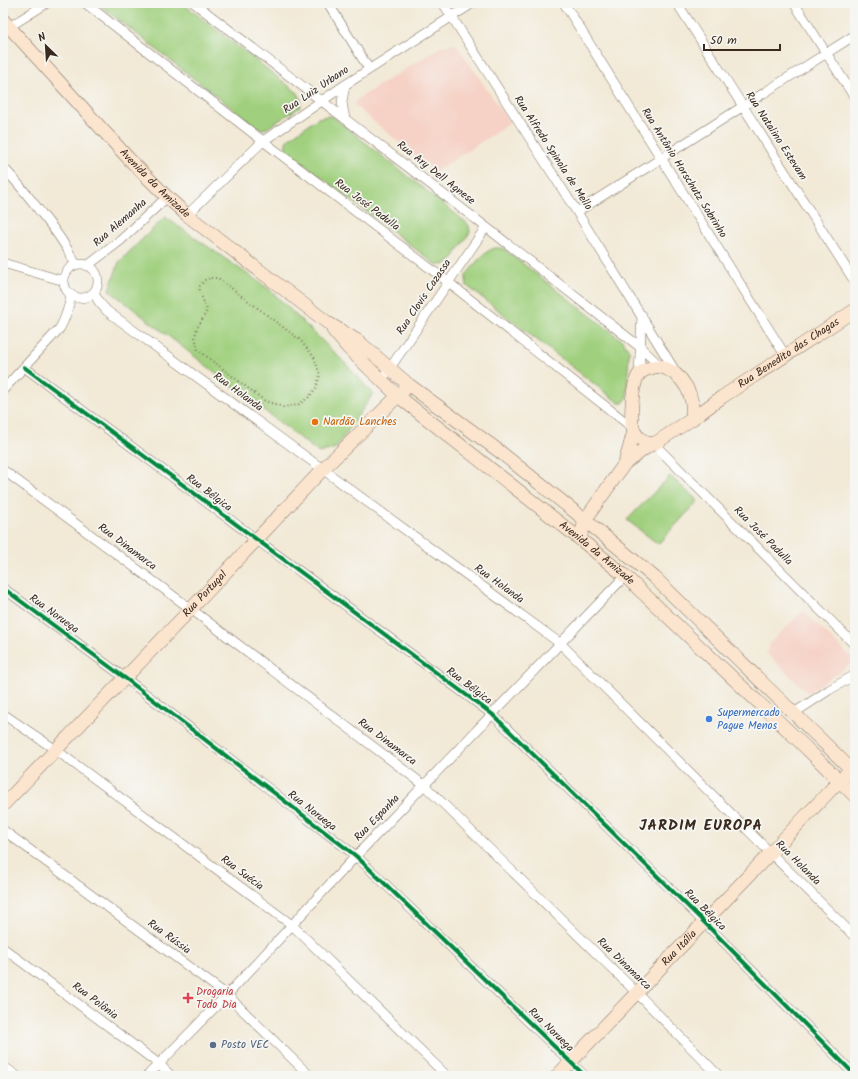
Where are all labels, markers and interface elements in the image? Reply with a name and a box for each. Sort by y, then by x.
north arrow [26,26,66,66]
scale bar [704,26,780,52]
text: N [35,28,49,47]
text: 50 m [710,31,737,50]
street label: Rua Luiz Urbano [279,61,353,119]
street label: Rua Natalino Estevam [740,88,812,184]
street label: Rua Alfredo Spinola de Mello [509,92,597,214]
street label: Rua Antônio Horschutz Sobrinho [636,104,732,242]
street label: Rua Ary Dell Agnese [393,137,479,209]
street label: Avenida da Amizade [115,145,194,223]
street label: Rua José Padulla [331,174,403,236]
street label: Rua Alemanha [89,194,151,252]
street label: Rua Clovis Cazassa [392,255,456,339]
street label: Rua Benedito das Chagas [734,313,844,393]
street label: Rua Holanda [209,368,267,416]
place label: Nardão Lanches [323,413,397,431]
marker: Nardão Lanches [310,417,320,427]
street label: Rua Bélgica [182,470,236,516]
street label: Rua José Padulla [729,502,797,570]
street label: Avenida da Amizade [555,516,639,590]
street label: Rua Dinamarca [94,519,160,575]
street label: Rua Holanda [470,560,528,608]
street label: Rua Portugal [178,566,232,622]
street label: Rua Noruega [25,590,83,638]
street label: Rua Bélgica [442,663,496,709]
place label: Supermercado Pague Menos [717,704,780,735]
street label: Rua Dinamarca [354,714,420,770]
marker: Supermercado Pague Menos [704,714,714,724]
street label: Rua Noruega [284,786,340,836]
street label: Rua Espanha [350,790,404,846]
district label: JARDIM EUROPA [639,814,763,838]
street label: Rua Holanda [771,836,825,890]
street label: Rua Suécia [217,851,267,895]
street label: Rua Bélgica [680,885,730,935]
street label: Rua Rússia [143,915,195,959]
street label: Rua Itália [657,926,701,970]
street label: Rua Dinamarca [593,933,655,995]
street label: Rua Polônia [68,978,122,1024]
place label: Drogaria Todo Dia [196,983,237,1014]
marker: Drogaria Todo Dia [183,993,193,1003]
street label: Rua Noruega [524,1003,578,1057]
place label: Posto VEC [221,1036,270,1054]
marker: Posto VEC [208,1040,218,1050]

